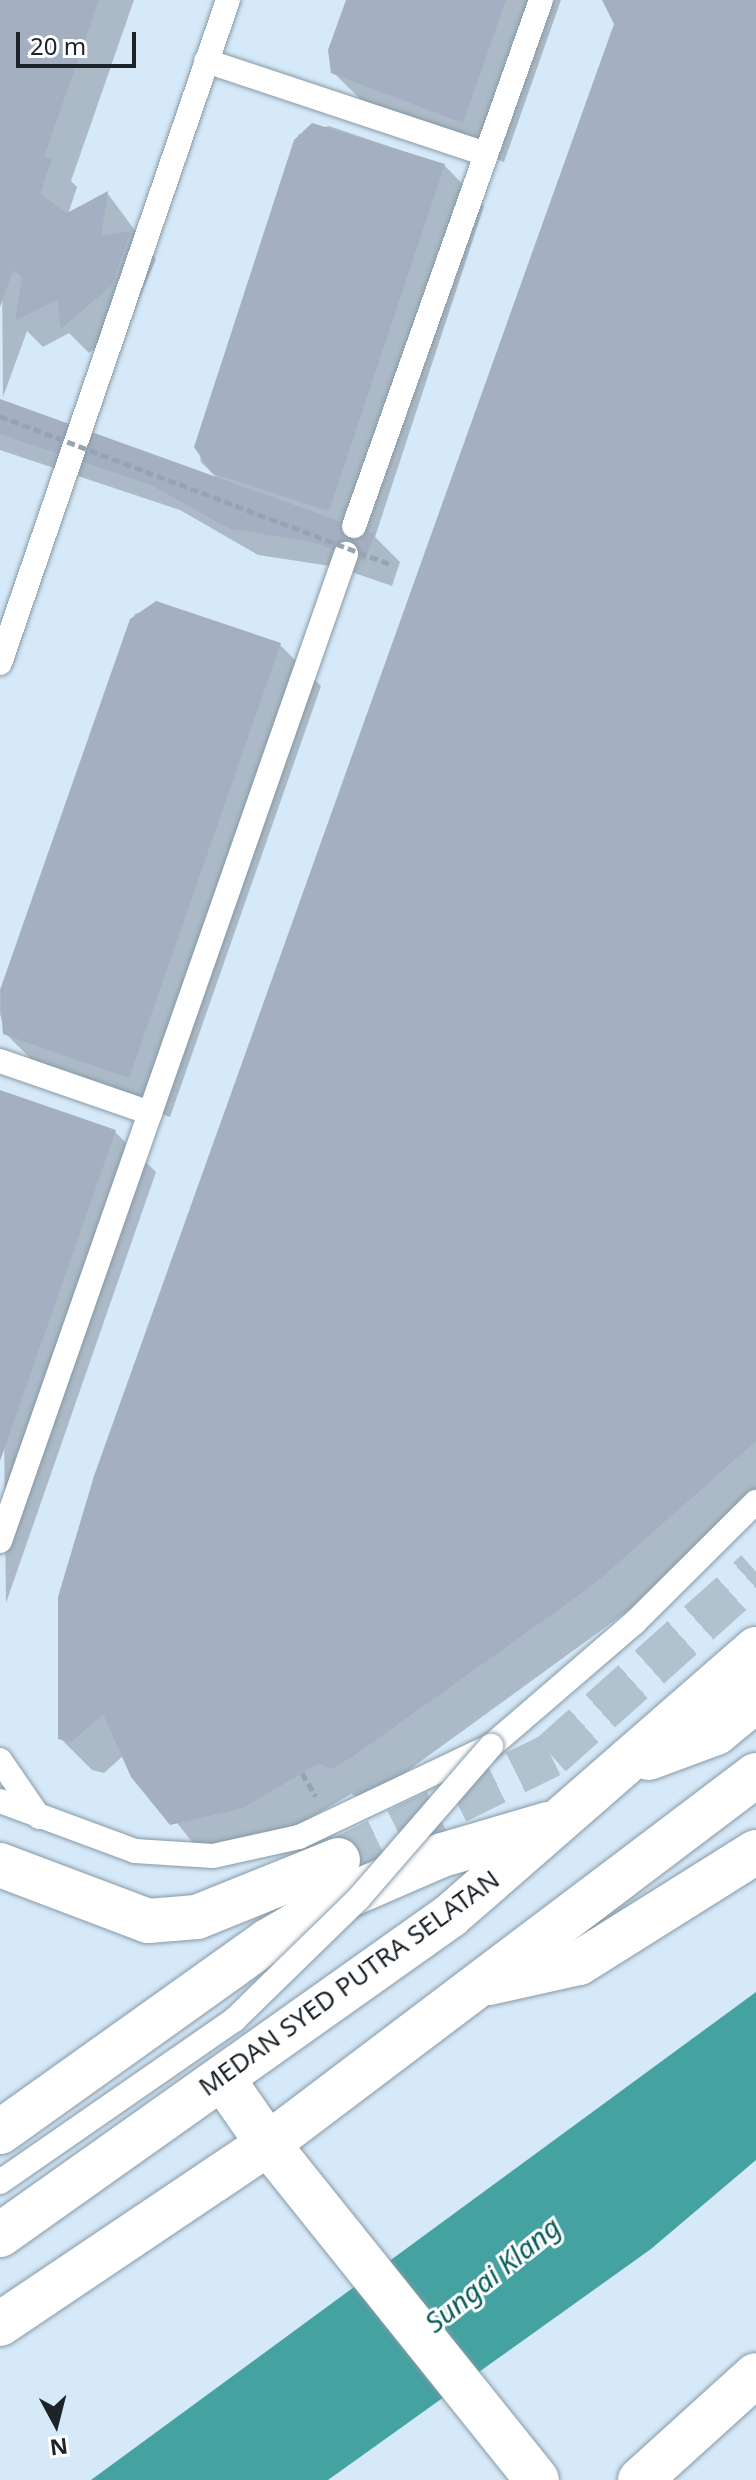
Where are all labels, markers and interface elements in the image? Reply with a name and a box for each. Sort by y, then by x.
scale bar [20,16,140,66]
text: 20 m [30,29,86,62]
street label: MEDAN SYED PUTRA SELATAN [193,1863,505,2103]
water label: Sungai Klang [418,2209,566,2339]
north arrow [16,2384,96,2464]
text: N [48,2432,70,2464]

